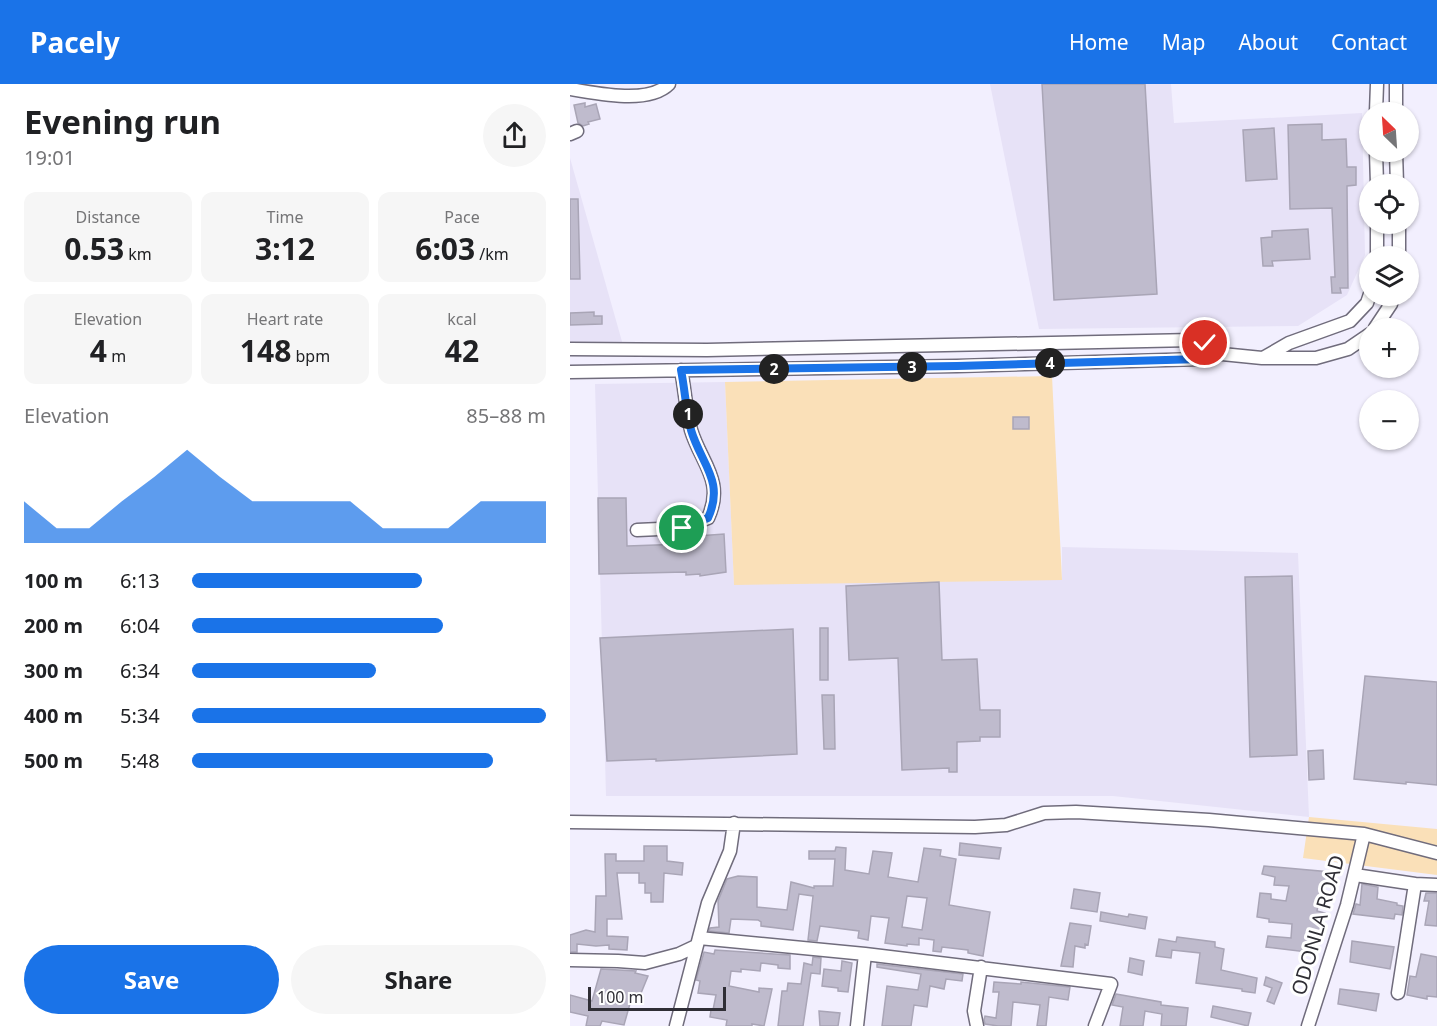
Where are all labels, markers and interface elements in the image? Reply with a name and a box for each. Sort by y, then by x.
text: Pacely [30,23,120,61]
text: Home [1069,28,1129,56]
text: Map [1162,28,1205,56]
text: About [1238,28,1298,56]
text: Contact [1331,28,1407,56]
text: Evening run [24,99,221,144]
north arrow [1359,102,1419,162]
map controls [1359,102,1419,450]
button: share [483,104,546,167]
text: 19:01 [24,144,75,171]
button: locate [1359,174,1419,234]
text: Distance [76,206,140,228]
text: Time [266,206,304,228]
text: Pace [444,206,480,228]
text: 0.53 [64,228,124,269]
text: 3:12 [255,228,315,269]
text: 6:03 [415,228,475,269]
text: km [124,243,152,265]
text: /km [475,243,509,265]
button: layers [1359,246,1419,306]
text: Elevation [74,308,142,330]
text: Heart rate [247,308,323,330]
text: kcal [447,308,477,330]
pin [1179,317,1230,368]
button: + [1359,318,1419,378]
icon: check [1188,326,1221,359]
text: 4 [90,330,107,371]
text: 148 [240,330,291,371]
text: 42 [445,330,479,371]
text: m [107,345,126,367]
text: bpm [291,345,330,367]
pin: 4 [1035,348,1065,378]
pin: 3 [897,352,927,382]
text: 4 [1045,352,1055,374]
pin: 2 [759,354,789,384]
text: 3 [907,356,917,378]
text: 2 [769,358,779,380]
button: − [1359,390,1419,450]
pin: 1 [673,399,703,429]
text: Elevation [24,402,109,429]
text: 85–88 m [466,402,546,429]
text: 1 [683,403,693,425]
pin [656,502,707,553]
icon: arrive [665,511,698,544]
text: 100 m [24,567,83,594]
text: 6:13 [120,567,160,594]
text: 200 m [24,612,83,639]
text: 6:04 [120,612,160,639]
text: 300 m [24,657,83,684]
text: 6:34 [120,657,160,684]
text: 400 m [24,702,83,729]
text: 5:34 [120,702,160,729]
text: 500 m [24,747,83,774]
text: 5:48 [120,747,160,774]
street label: ODONLA ROAD [1285,852,1350,998]
button: Save [24,945,279,1014]
button: Share [291,945,546,1014]
scale bar [588,984,726,1012]
text: 100 m [597,986,644,1008]

